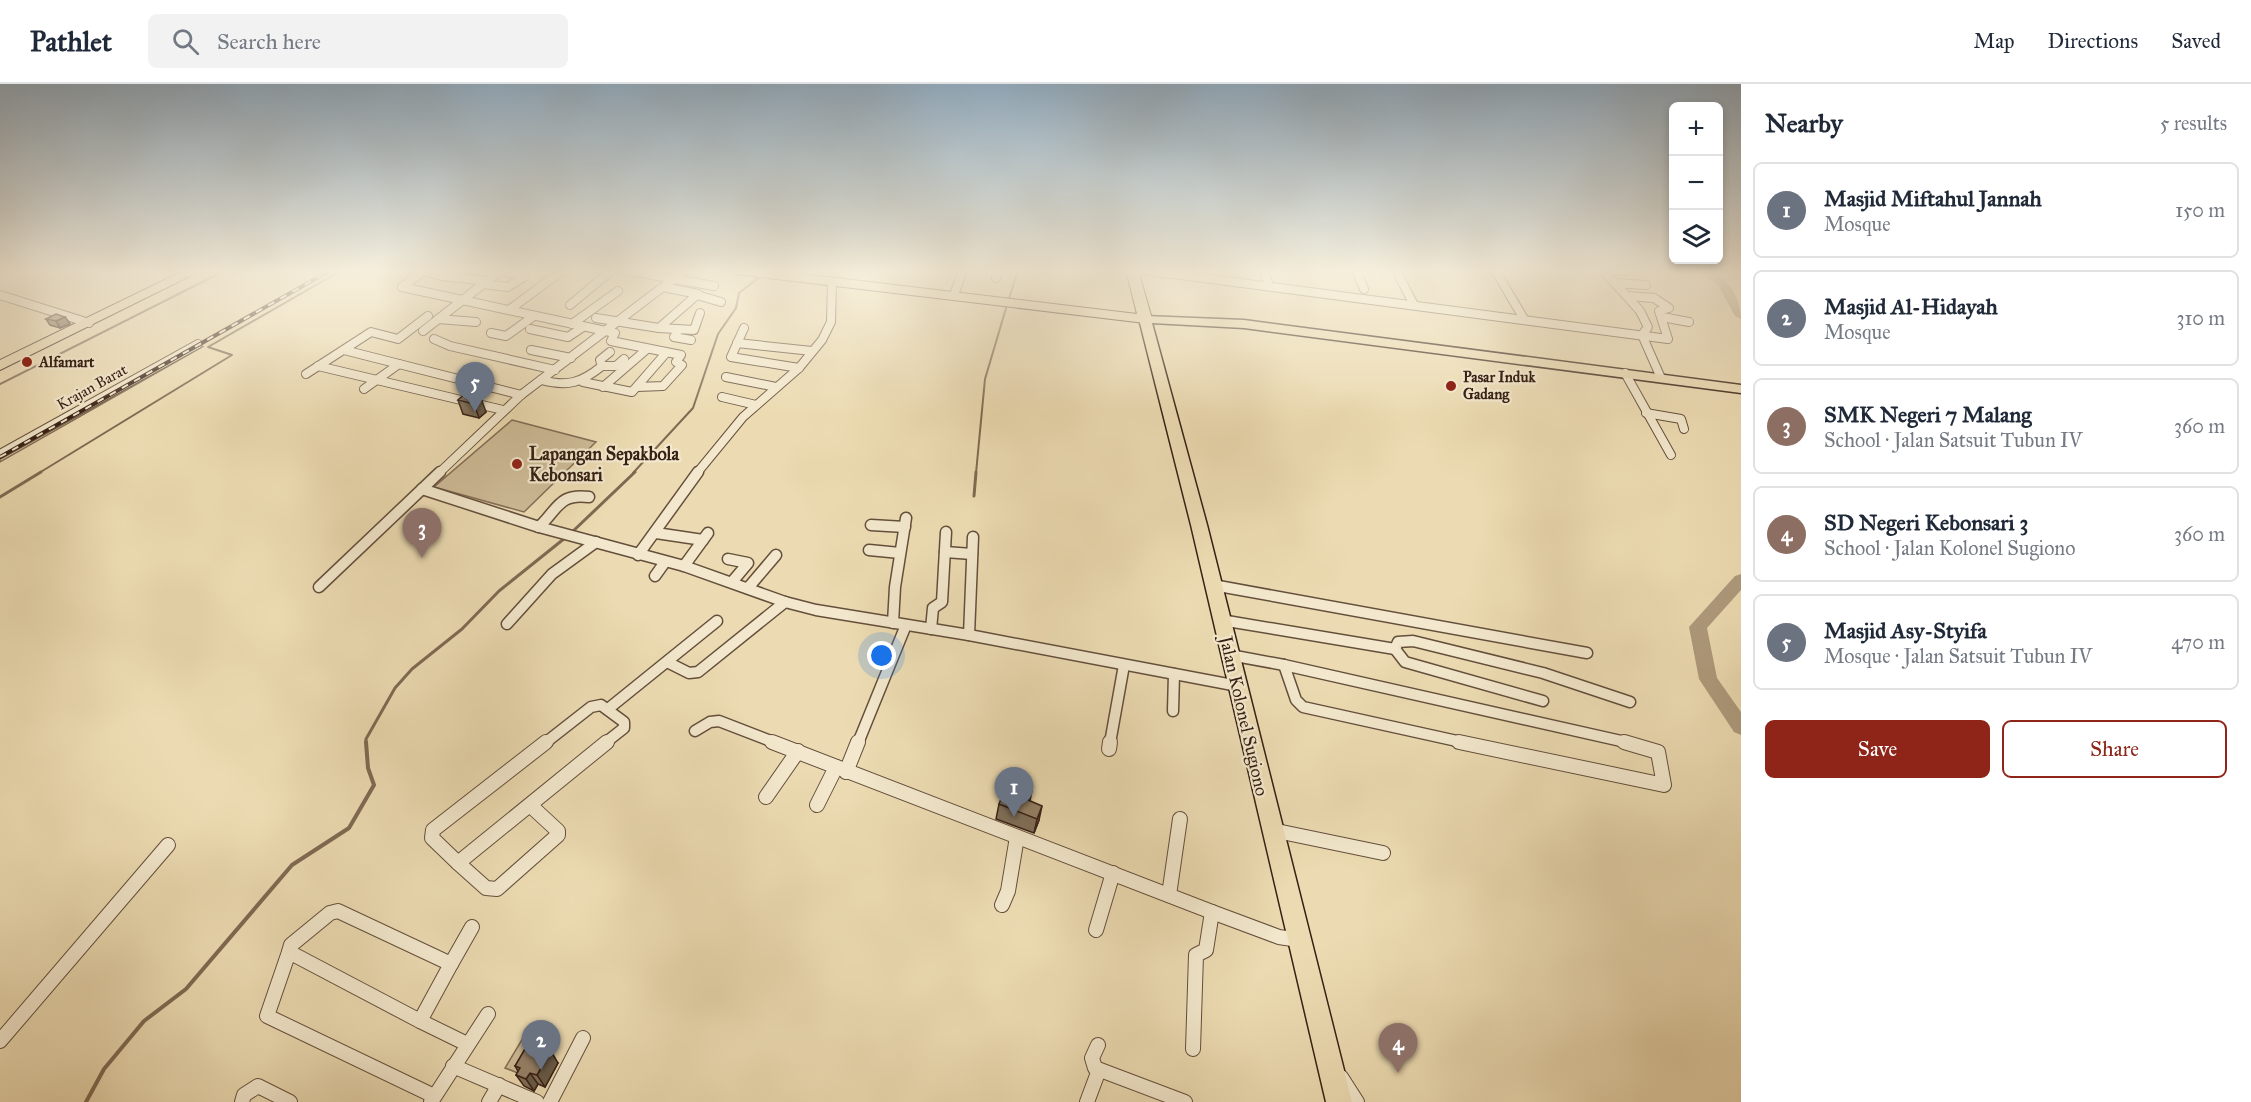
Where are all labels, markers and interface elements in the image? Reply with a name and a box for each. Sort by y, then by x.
search box [148,14,568,68]
text: Pathlet [30,24,112,59]
icon: search [169,25,202,58]
text: Search here [217,28,321,55]
text: Map [1974,28,2015,54]
text: Directions [2048,28,2138,54]
text: Saved [2171,28,2221,54]
map controls [1669,102,1723,264]
button: + [1669,102,1723,156]
text: Nearby [1765,107,1843,139]
text: 5 results [2160,111,2227,135]
button: − [1669,156,1723,210]
text: Masjid Miftahul Jannah [1824,185,2042,212]
text: 1 [1783,198,1790,222]
text: 150 m [2175,198,2225,222]
button: layers [1669,210,1723,264]
text: Mosque [1824,212,1890,236]
text: Masjid Al-Hidayah [1824,293,1998,320]
text: 2 [1782,306,1791,330]
text: 310 m [2176,306,2225,330]
text: Mosque [1824,320,1890,344]
place label: Alfamart [38,353,95,371]
marker: Alfamart [20,355,34,369]
street label: Krajan Barat [54,360,131,414]
pin: 5 [456,362,494,412]
place label: Pasar Induk Gadang [1463,368,1536,404]
marker: Pasar Induk Gadang [1444,379,1458,393]
text: SMK Negeri 7 Malang [1824,401,2031,428]
text: 3 [1783,414,1791,438]
text: 360 m [2174,414,2225,438]
text: School · Jalan Satsuit Tubun IV [1824,428,2083,452]
place label: Lapangan Sepakbola Kebonsari [529,443,679,486]
marker: Lapangan Sepakbola Kebonsari [510,457,524,471]
pin: 3 [402,508,442,558]
text: SD Negeri Kebonsari 3 [1824,509,2028,536]
text: 4 [1781,522,1792,546]
text: 360 m [2174,522,2225,546]
text: School · Jalan Kolonel Sugiono [1824,536,2075,560]
text: Masjid Asy-Styifa [1824,617,1987,644]
text: 5 [1782,630,1791,654]
text: 470 m [2171,630,2225,654]
street label: Jalan Kolonel Sugiono [1213,632,1273,798]
your location [867,641,896,670]
text: Mosque · Jalan Satsuit Tubun IV [1824,644,2092,668]
button: Save [1765,720,1990,778]
button: Share [2002,720,2227,778]
pin: 1 [994,768,1034,817]
pin: 2 [522,1020,560,1070]
pin: 4 [1378,1024,1418,1073]

